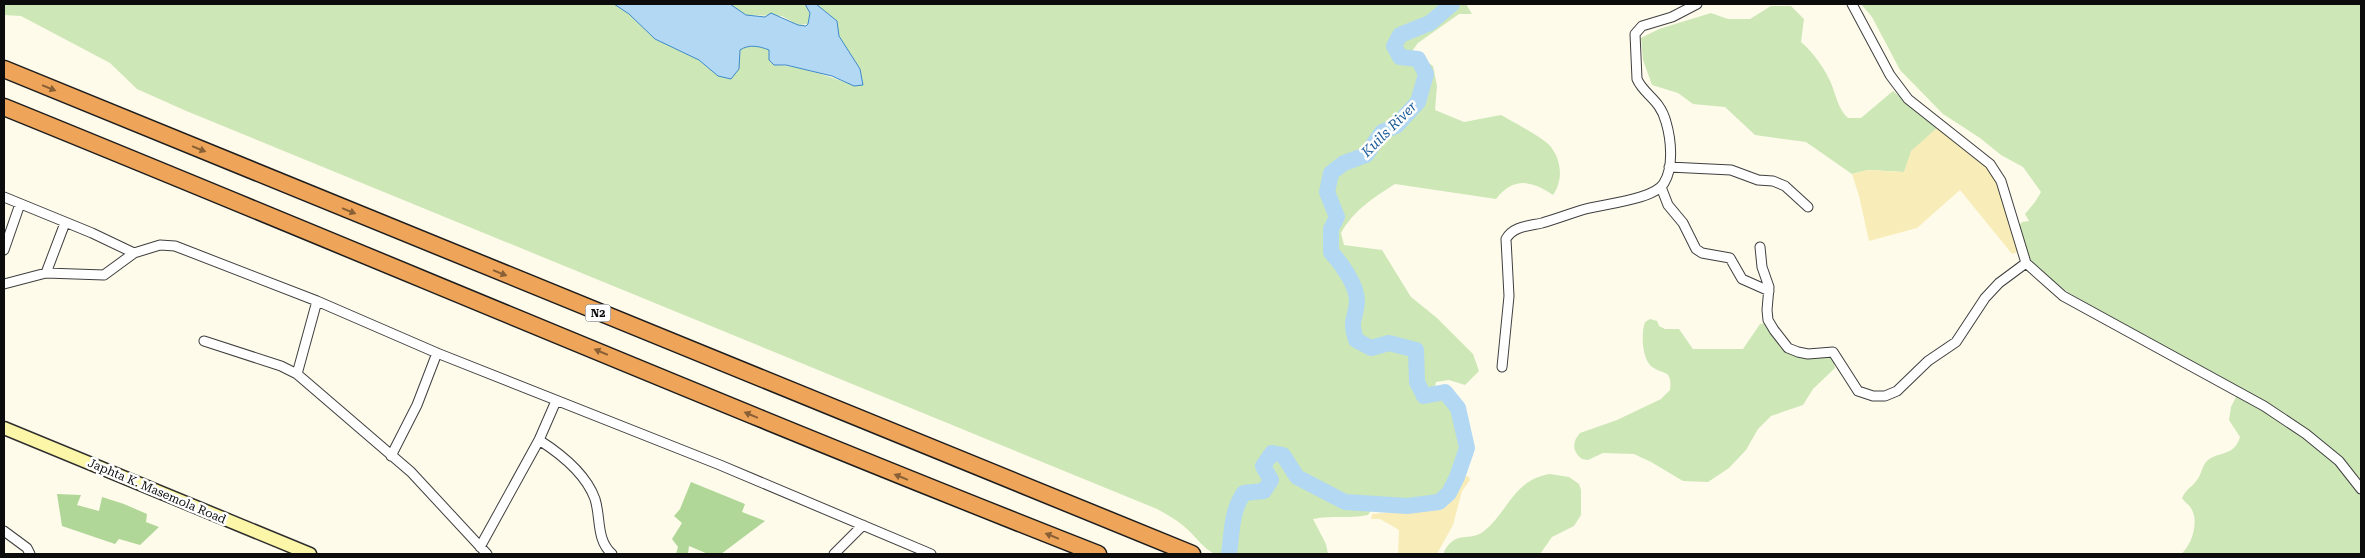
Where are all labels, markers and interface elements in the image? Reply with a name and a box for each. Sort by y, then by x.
one-way arrow [42,84,56,92]
water label: Kuils River [1357,98,1420,161]
one-way arrow [192,146,206,154]
one-way arrow [342,208,357,216]
one-way arrow [493,269,508,277]
road number: N2 [586,304,610,322]
one-way arrow [594,348,608,356]
one-way arrow [744,411,758,419]
street label: Japhta K. Masemola Road [86,455,228,527]
one-way arrow [893,473,908,481]
one-way arrow [1045,532,1060,540]

